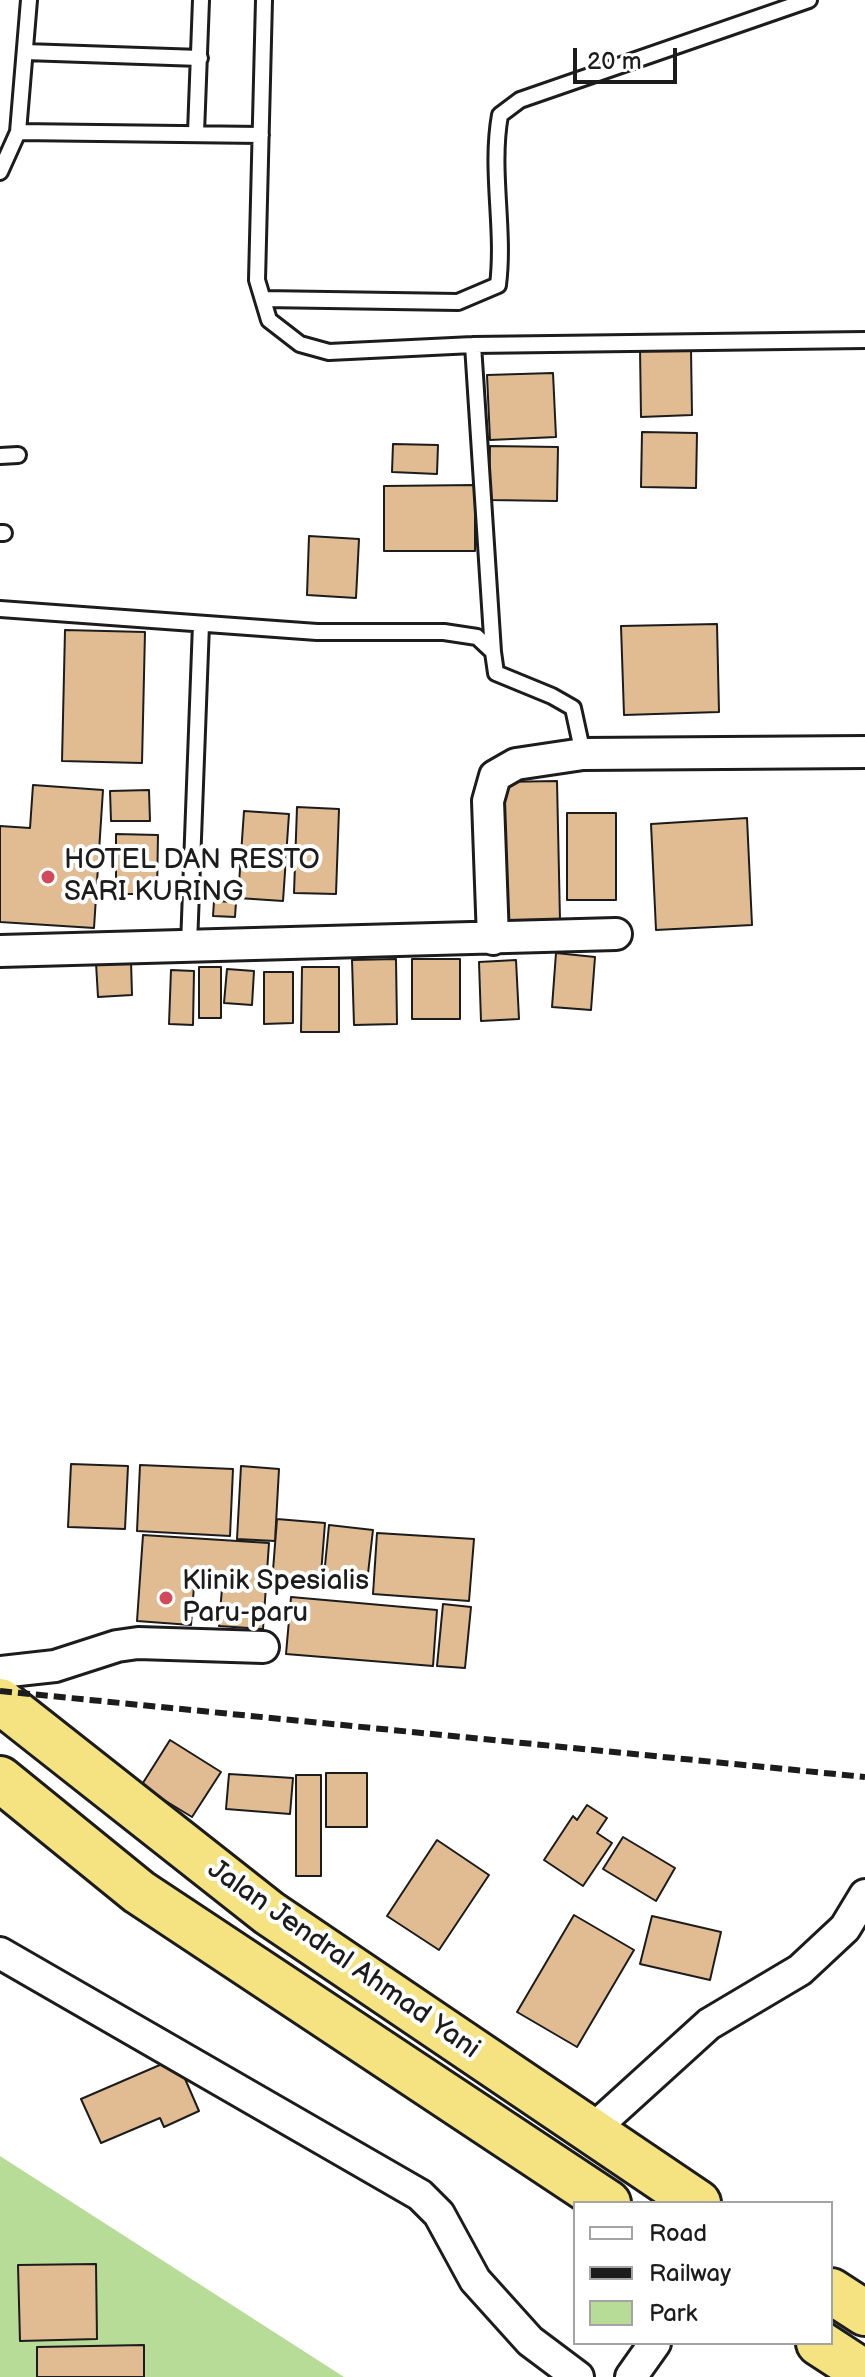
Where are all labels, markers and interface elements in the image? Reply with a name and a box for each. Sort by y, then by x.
scale bar [577,32,681,82]
text: 20 m [587,47,642,76]
place label: HOTEL DAN RESTO SARI KURING [64,844,320,910]
marker: HOTEL DAN RESTO SARI KURING [39,868,57,886]
place label: Klinik Spesialis Paru-paru [182,1565,369,1631]
marker: Klinik Spesialis Paru-paru [157,1589,175,1607]
street label: Jalan Jendral Ahmad Yani [201,1853,485,2067]
legend [573,2201,833,2345]
text: Road [649,2219,707,2248]
text: Railway [649,2259,731,2288]
text: Park [649,2299,697,2328]

